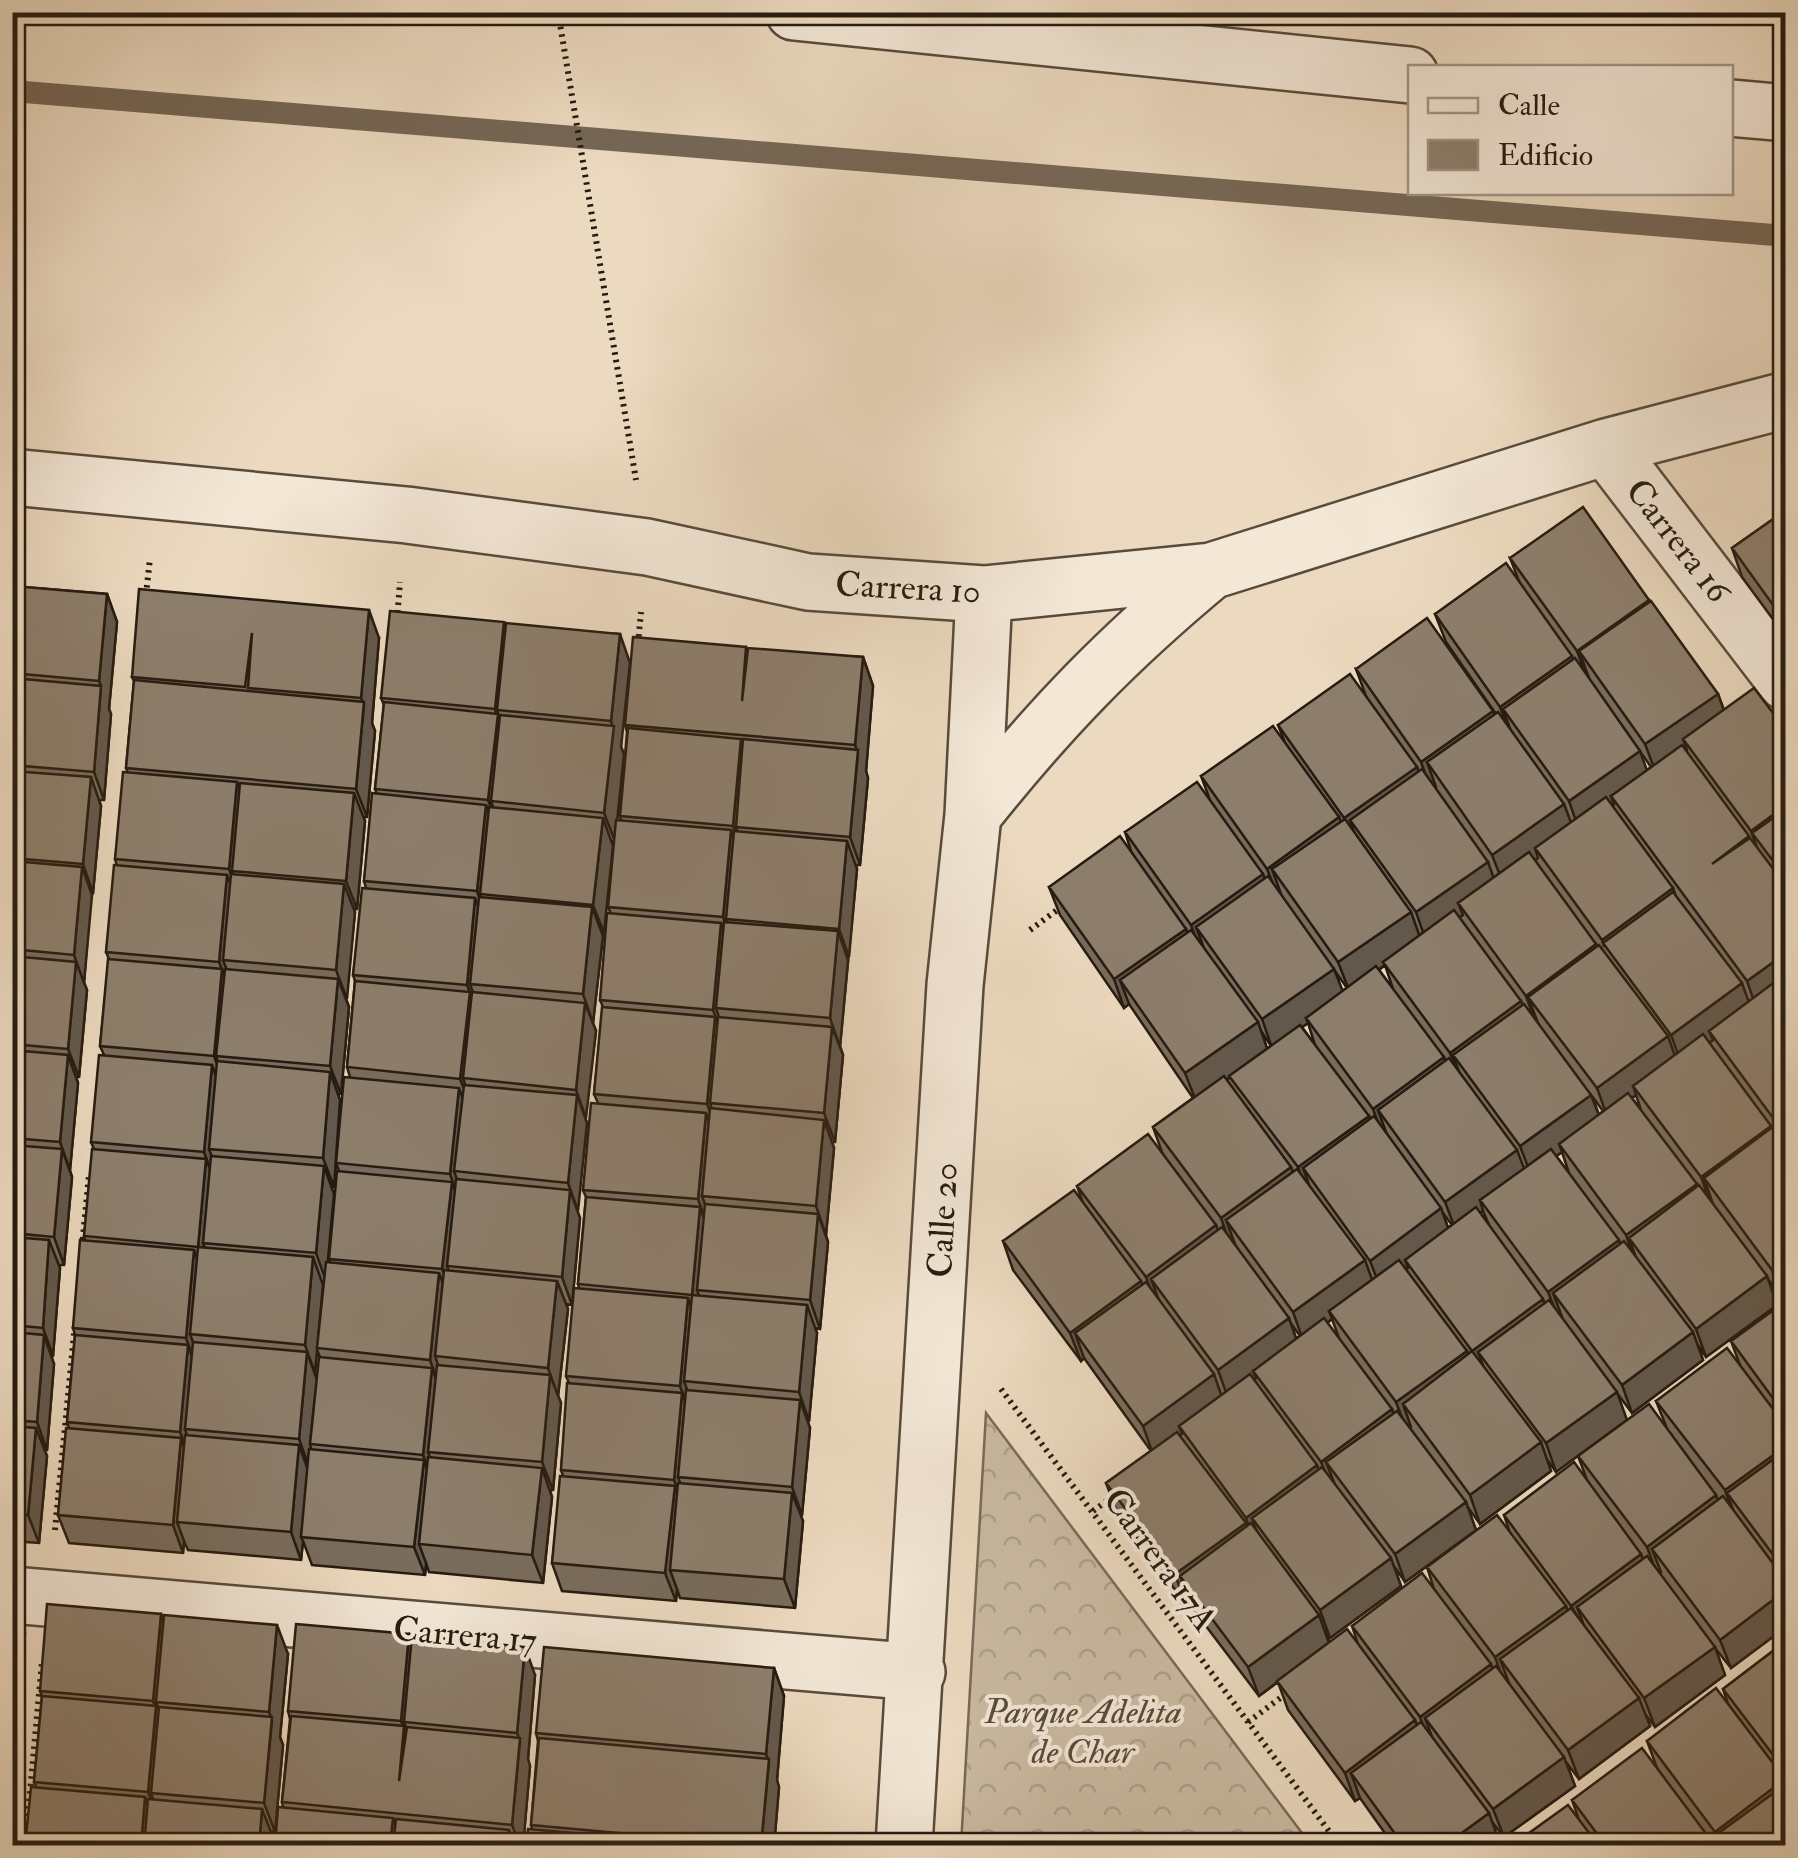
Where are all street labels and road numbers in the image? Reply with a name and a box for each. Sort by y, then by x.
street label: Carrera 16 [1616,470,1742,614]
street label: Carrera 10 [834,562,982,614]
street label: Calle 20 [918,1161,968,1279]
street label: Carrera 17A [1093,1480,1227,1640]
street label: Carrera 17 [391,1607,539,1663]

